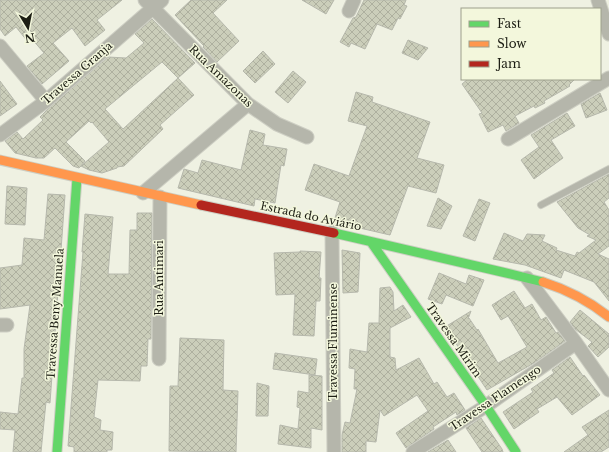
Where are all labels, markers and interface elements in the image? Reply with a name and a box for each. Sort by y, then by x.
north arrow [8,8,48,48]
legend [461,8,601,80]
text: Fast [497,16,522,31]
text: N [23,30,36,46]
text: Slow [497,36,527,51]
street label: Travessa Granja [39,38,116,107]
street label: Rua Amazonas [186,42,256,110]
text: Jam [495,56,521,71]
street label: Estrada do Aviário [259,198,363,234]
street label: Rua Antimari [152,240,166,316]
street label: Travessa Beny Manuela [43,247,67,380]
street label: Travessa Fluminense [326,283,340,401]
street label: Travessa Mirim [423,300,485,380]
street label: Travessa Flamengo [447,362,543,434]

